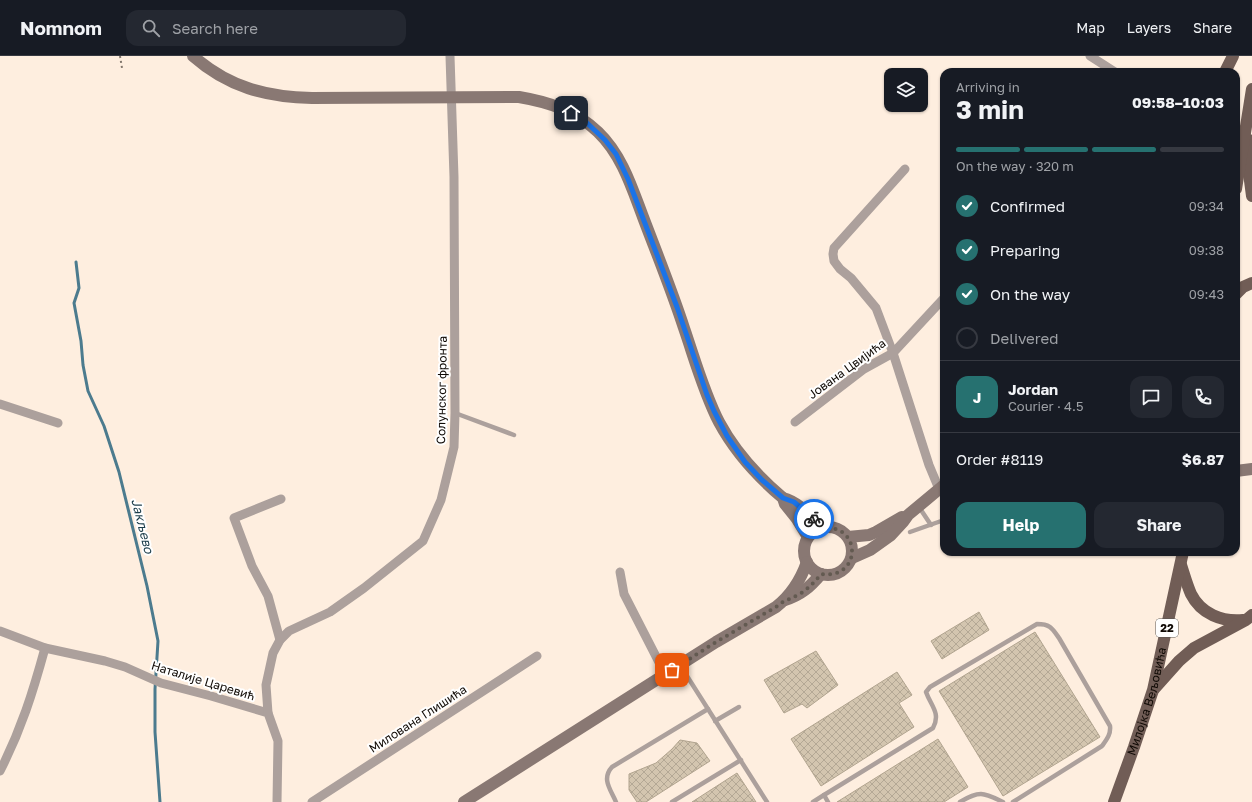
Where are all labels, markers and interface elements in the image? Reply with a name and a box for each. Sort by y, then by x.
search box [126,10,406,46]
text: Nomnom [20,16,102,39]
icon: search [140,17,162,39]
text: Search here [172,19,258,37]
text: Map [1076,19,1105,36]
text: Layers [1127,19,1171,36]
text: Share [1193,19,1232,36]
map controls [884,68,928,112]
button: layers [884,68,928,112]
text: Arriving in [956,79,1020,95]
text: 09:58–10:03 [1132,93,1224,111]
text: 3 min [956,94,1024,125]
pin [554,96,588,130]
icon: home [560,102,582,124]
text: On the way · 320 m [956,158,1074,174]
icon: check [956,195,978,217]
text: Confirmed [990,197,1065,215]
text: 09:34 [1189,198,1224,214]
icon: check [956,239,978,261]
text: Preparing [990,241,1060,259]
text: 09:38 [1189,242,1224,258]
icon: check [956,283,978,305]
text: On the way [990,285,1070,303]
text: 09:43 [1189,286,1224,302]
text: Delivered [990,329,1058,347]
street label: Јована Цвијића [805,335,889,402]
street label: Солунског фронта [433,336,450,444]
button: chat [1130,376,1172,418]
button: phone [1182,376,1224,418]
text: Jordan [1008,380,1058,398]
text: J [973,388,981,406]
text: Courier · 4.5 [1008,398,1083,414]
text: Order #8119 [956,450,1043,468]
text: $6.87 [1182,450,1224,468]
water label: Јакљево [128,497,158,556]
courier [794,499,834,539]
button: Help [956,502,1086,548]
button: Share [1094,502,1224,548]
icon: bike [803,508,825,530]
road number: 22 [1156,619,1178,637]
street label: Милојка Вељовића [1124,646,1169,758]
pin [655,653,689,687]
street label: Наталије Царевић [150,658,257,703]
icon: bag [661,659,683,681]
street label: Милована Глишића [366,681,469,756]

